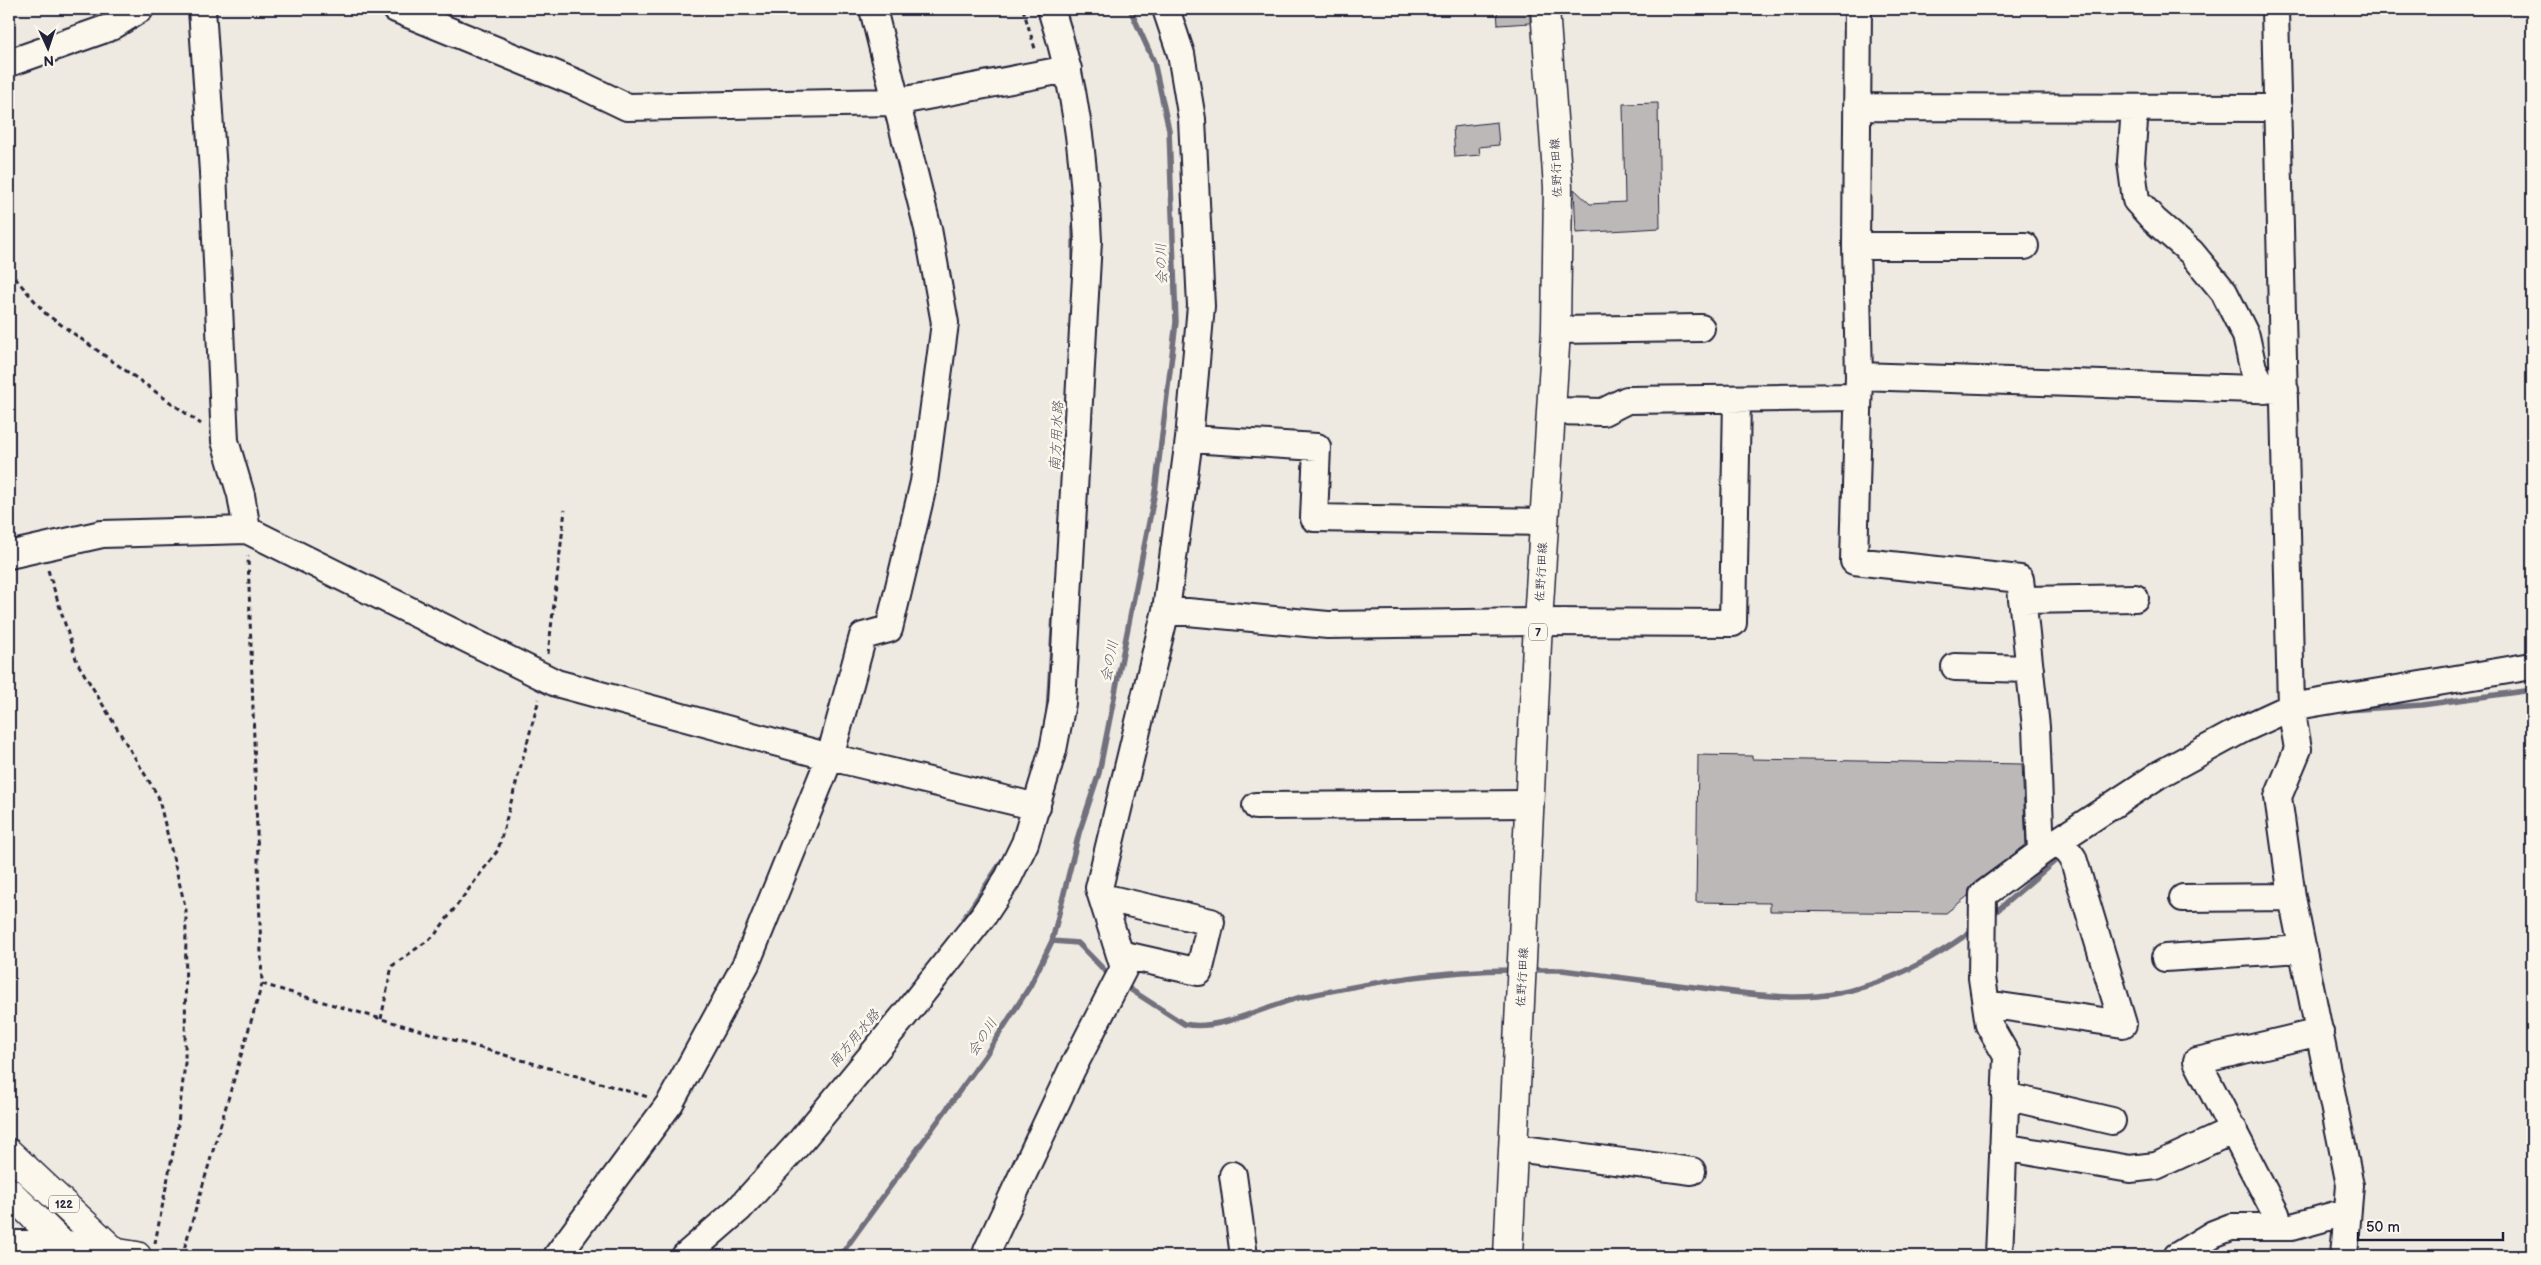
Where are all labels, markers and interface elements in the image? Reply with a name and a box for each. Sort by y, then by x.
north arrow [22,22,72,72]
text: N [43,52,54,69]
street label: 佐野行田線 [1547,138,1566,198]
water label: 会の川 [1152,243,1171,285]
water label: 南方用水路 [1046,400,1067,471]
street label: 佐野行田線 [1532,542,1551,602]
road number: 7 [1529,624,1547,640]
water label: 会の川 [1097,639,1122,683]
street label: 佐野行田線 [1513,947,1532,1007]
water label: 南方用水路 [825,1005,884,1071]
water label: 会の川 [964,1015,1001,1060]
road number: 122 [49,1196,79,1212]
scale bar [2358,1210,2504,1242]
text: 50 m [2366,1218,2400,1237]

